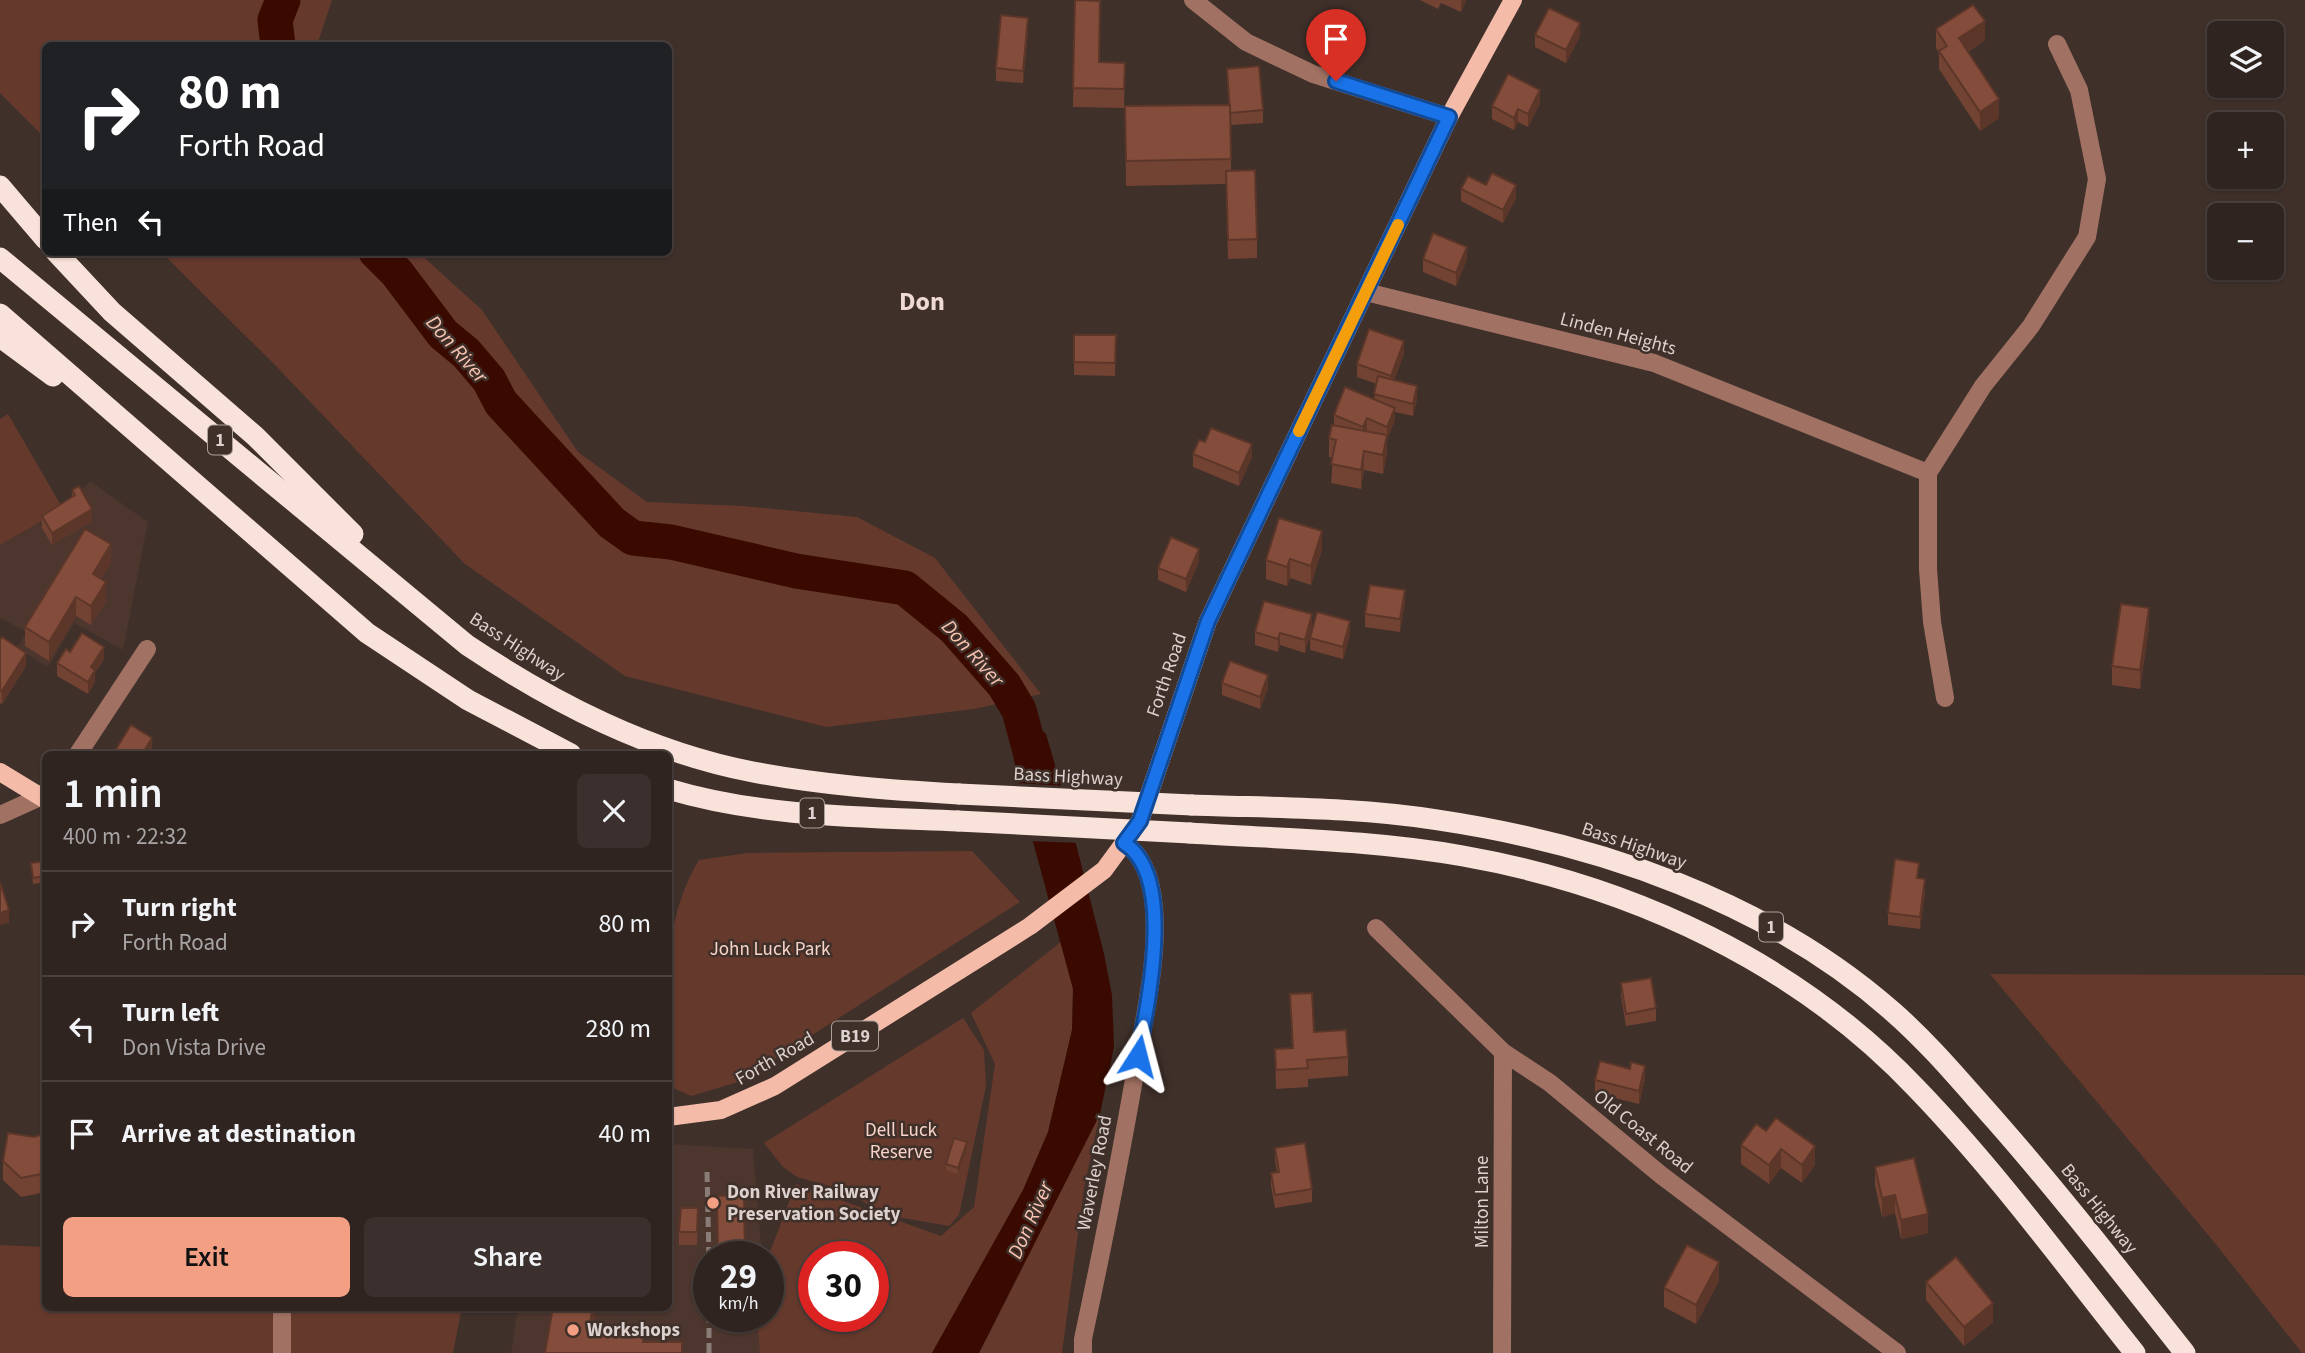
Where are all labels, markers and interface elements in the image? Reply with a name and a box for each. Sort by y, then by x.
pin [1306,9,1366,81]
icon: arrive [1317,20,1355,58]
map controls [2207,21,2284,280]
button: layers [2207,21,2284,98]
text: 80 m [178,58,282,128]
icon: right [63,70,154,161]
button: + [2207,112,2284,189]
text: Forth Road [178,123,325,169]
icon: left [132,203,170,241]
button: − [2207,203,2284,280]
text: Then [63,204,118,241]
district label: Don [899,283,945,320]
street label: Linden Heights [1557,306,1679,362]
water label: Don River [419,308,496,390]
road number: 1 [208,426,232,454]
street label: Bass Highway [464,606,570,688]
water label: Don River [935,613,1012,694]
street label: Forth Road [1140,629,1194,721]
street label: Bass Highway [1013,761,1123,793]
text: 1 min [63,764,163,824]
button: close [577,774,651,848]
road number: 1 [800,798,824,828]
street label: Bass Highway [1578,815,1690,877]
text: 400 m · 22:32 [63,820,187,853]
text: Turn right [122,889,237,926]
icon: right [63,905,101,943]
text: 80 m [598,905,651,942]
road number: 1 [1759,912,1783,942]
text: Forth Road [122,926,228,959]
park label: John Luck Park [710,936,831,963]
text: Turn left [122,994,219,1031]
icon: left [63,1010,101,1048]
text: 280 m [585,1010,651,1047]
position arrow [1101,1019,1175,1093]
road number: B19 [832,1021,878,1050]
street label: Forth Road [730,1025,820,1093]
text: Don Vista Drive [122,1031,266,1064]
street label: Old Coast Road [1588,1083,1698,1181]
street label: Waverley Road [1071,1113,1119,1233]
icon: arrive [63,1115,101,1153]
text: Arrive at destination [122,1115,356,1152]
text: 40 m [598,1115,651,1152]
park label: Dell Luck Reserve [865,1117,938,1166]
street label: Milton Lane [1469,1156,1496,1248]
street label: Bass Highway [2054,1158,2144,1260]
water label: Don River [1000,1176,1061,1263]
place label: Don River Railway Preservation Society [727,1179,901,1228]
marker: Don River Railway Preservation Society [705,1195,721,1211]
button: Exit [63,1217,350,1297]
button: Share [364,1217,651,1297]
speed limit sign: 30 [798,1241,889,1332]
text: 29 [720,1252,757,1302]
text: km/h [719,1291,758,1316]
place label: Workshops [587,1317,680,1344]
marker: Workshops [565,1322,581,1338]

